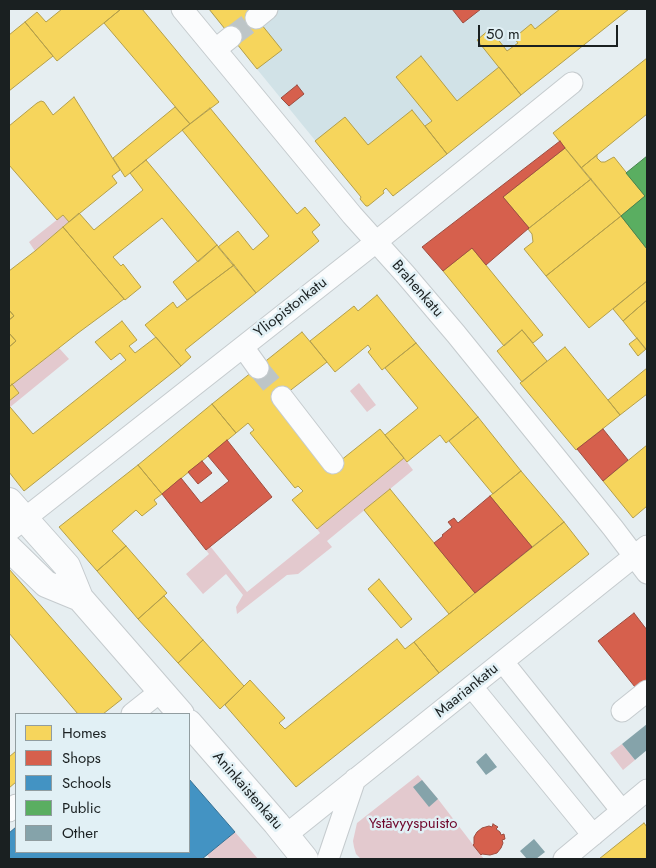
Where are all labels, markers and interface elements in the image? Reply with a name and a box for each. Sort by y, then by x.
scale bar [481,15,621,47]
text: 50 m [486,23,520,45]
street label: Brahenkatu [387,257,447,321]
street label: Yliopistonkatu [251,274,331,342]
street label: Maariankatu [432,660,502,722]
legend [15,713,190,853]
text: Homes [62,722,106,744]
text: Shops [62,747,101,769]
street label: Aninkaistenkatu [208,748,286,834]
text: Schools [62,772,111,794]
text: Public [62,797,101,819]
park label: Ystävyyspuisto [369,815,457,833]
text: Other [62,822,98,844]

